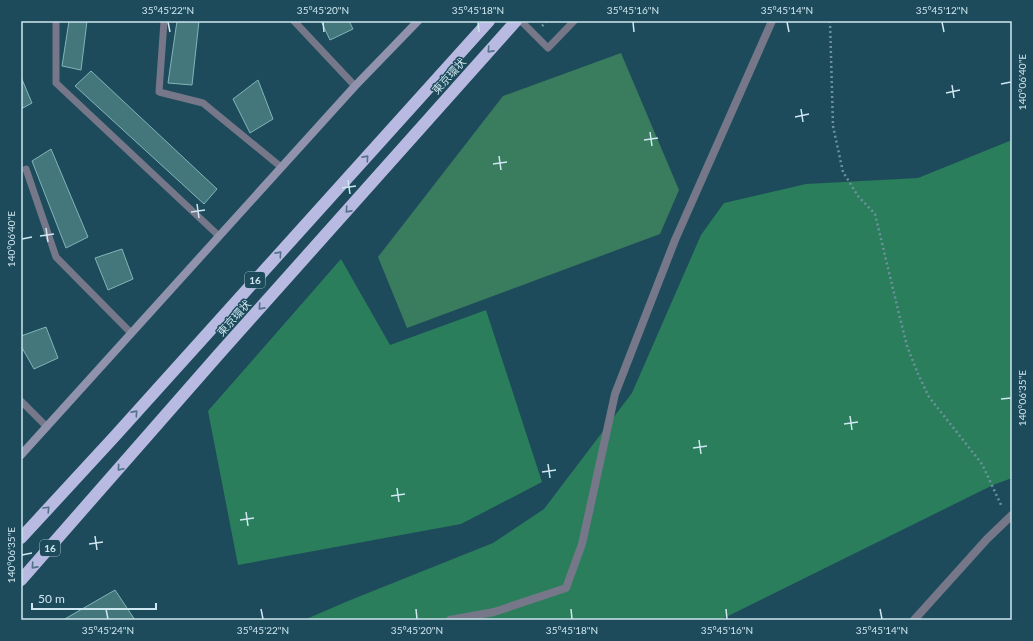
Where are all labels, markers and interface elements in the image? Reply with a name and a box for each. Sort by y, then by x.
text: 35°45'22"N [142,4,194,16]
text: 35°45'20"N [297,4,349,16]
text: 35°45'18"N [452,4,504,16]
text: 35°45'16"N [607,4,659,16]
text: 35°45'14"N [761,4,813,16]
text: 35°45'12"N [916,4,968,16]
one-way arrow [487,45,495,53]
street label: 東京環状 [429,54,469,96]
text: 140°06'40"E [1016,54,1028,110]
one-way arrow [361,155,369,163]
one-way arrow [345,205,352,213]
text: 140°06'40"E [5,211,17,267]
one-way arrow [274,251,281,259]
road number: 16 [245,272,265,288]
street label: 東京環状 [214,296,254,338]
one-way arrow [258,302,266,310]
text: 140°06'35"E [1016,370,1028,426]
one-way arrow [131,410,138,418]
one-way arrow [118,463,125,471]
one-way arrow [43,506,50,514]
text: 140°06'35"E [5,527,17,583]
road number: 16 [40,540,60,556]
one-way arrow [32,561,39,568]
scale bar [32,585,156,611]
text: 50 m [38,591,65,606]
text: 35°45'24"N [82,624,134,636]
text: 35°45'22"N [237,624,289,636]
text: 35°45'20"N [391,624,443,636]
text: 35°45'18"N [546,624,598,636]
text: 35°45'16"N [701,624,753,636]
text: 35°45'14"N [856,624,908,636]

